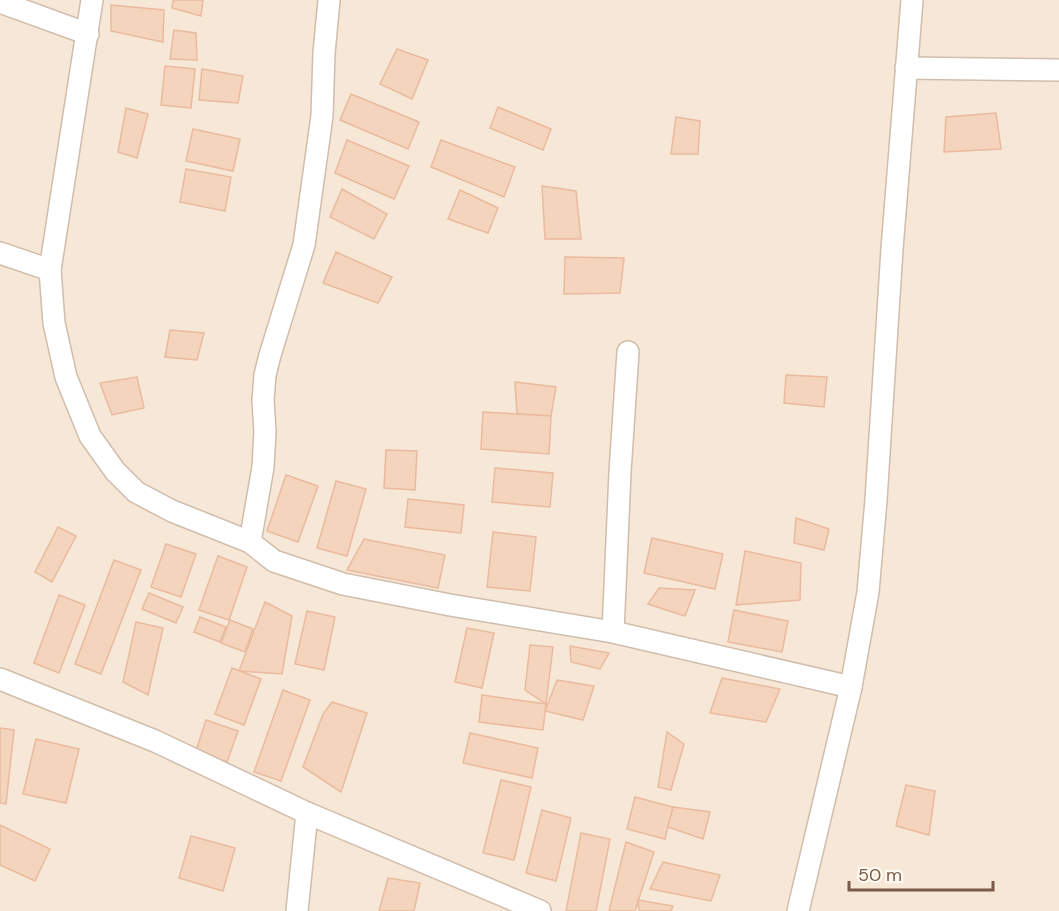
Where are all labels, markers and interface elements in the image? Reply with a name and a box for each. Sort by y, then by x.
scale bar [849,854,993,892]
text: 50 m [858,863,902,887]

